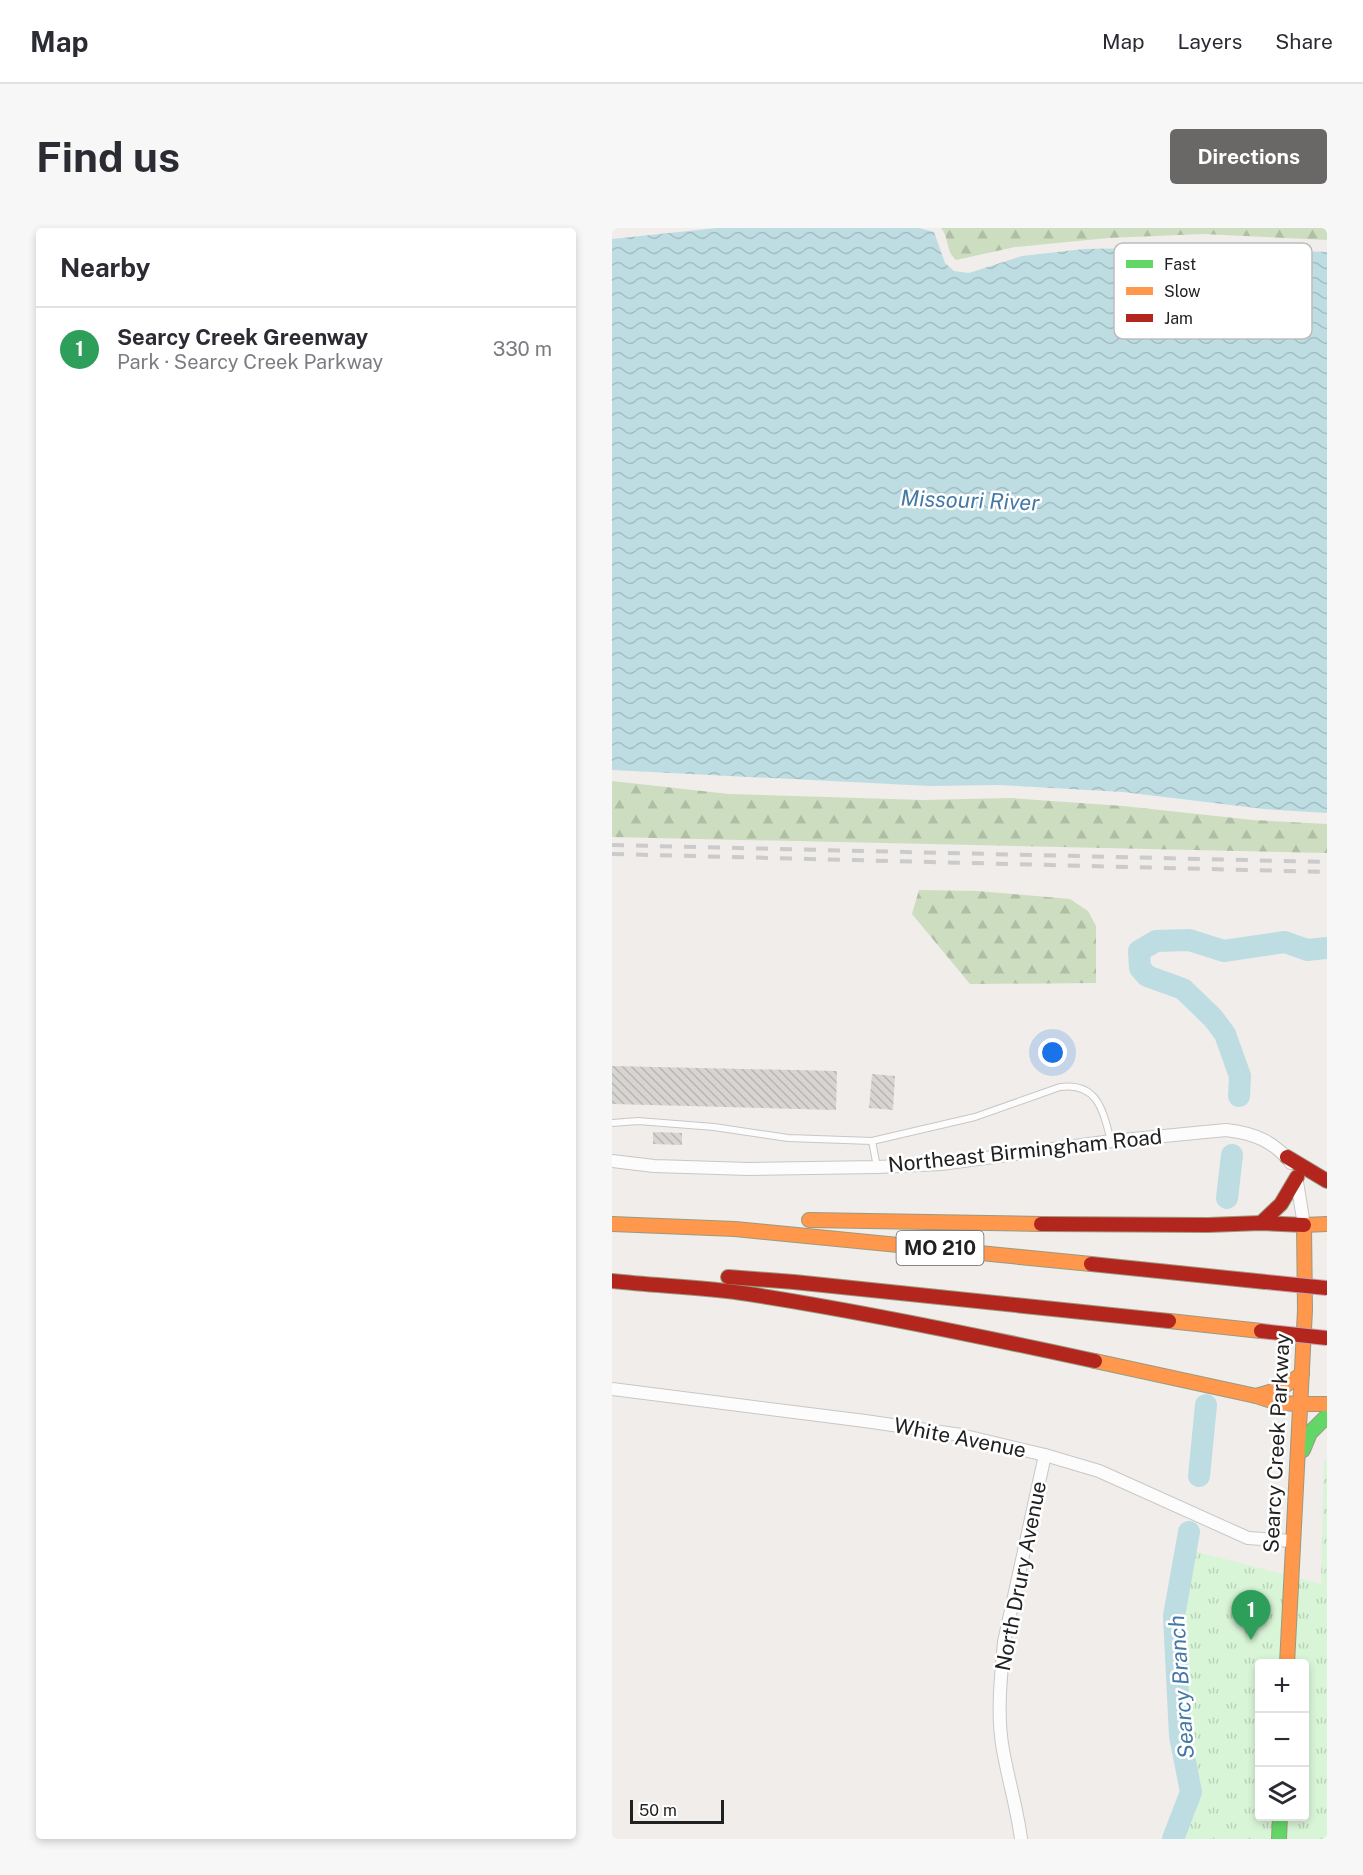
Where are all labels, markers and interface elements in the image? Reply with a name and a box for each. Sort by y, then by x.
text: Map [30,25,89,58]
text: Map [1102,29,1145,54]
text: Layers [1178,29,1242,54]
text: Share [1275,29,1333,54]
button: Directions [1170,129,1327,184]
text: Find us [36,132,180,181]
legend [1114,243,1312,339]
text: Nearby [60,252,150,283]
text: Fast [1164,255,1196,274]
text: Slow [1164,282,1201,301]
text: Jam [1164,309,1193,328]
text: Searcy Creek Greenway [117,324,368,350]
text: 1 [75,337,84,361]
text: 330 m [493,337,552,361]
text: Park · Searcy Creek Parkway [117,350,383,374]
water label: Missouri River [900,485,1041,515]
your location [1038,1038,1067,1067]
street label: Northeast Birmingham Road [887,1124,1163,1177]
road number: MO 210 [896,1231,984,1265]
street label: Searcy Creek Parkway [1258,1333,1295,1553]
street label: White Avenue [892,1412,1028,1463]
street label: North Drury Avenue [990,1479,1051,1673]
pin: 1 [1232,1590,1270,1640]
water label: Searcy Branch [1163,1614,1199,1760]
map controls [1255,1659,1309,1821]
button: + [1255,1659,1309,1713]
button: − [1255,1713,1309,1767]
button: layers [1255,1767,1309,1821]
scale bar [630,1797,724,1824]
text: 50 m [639,1801,677,1820]

